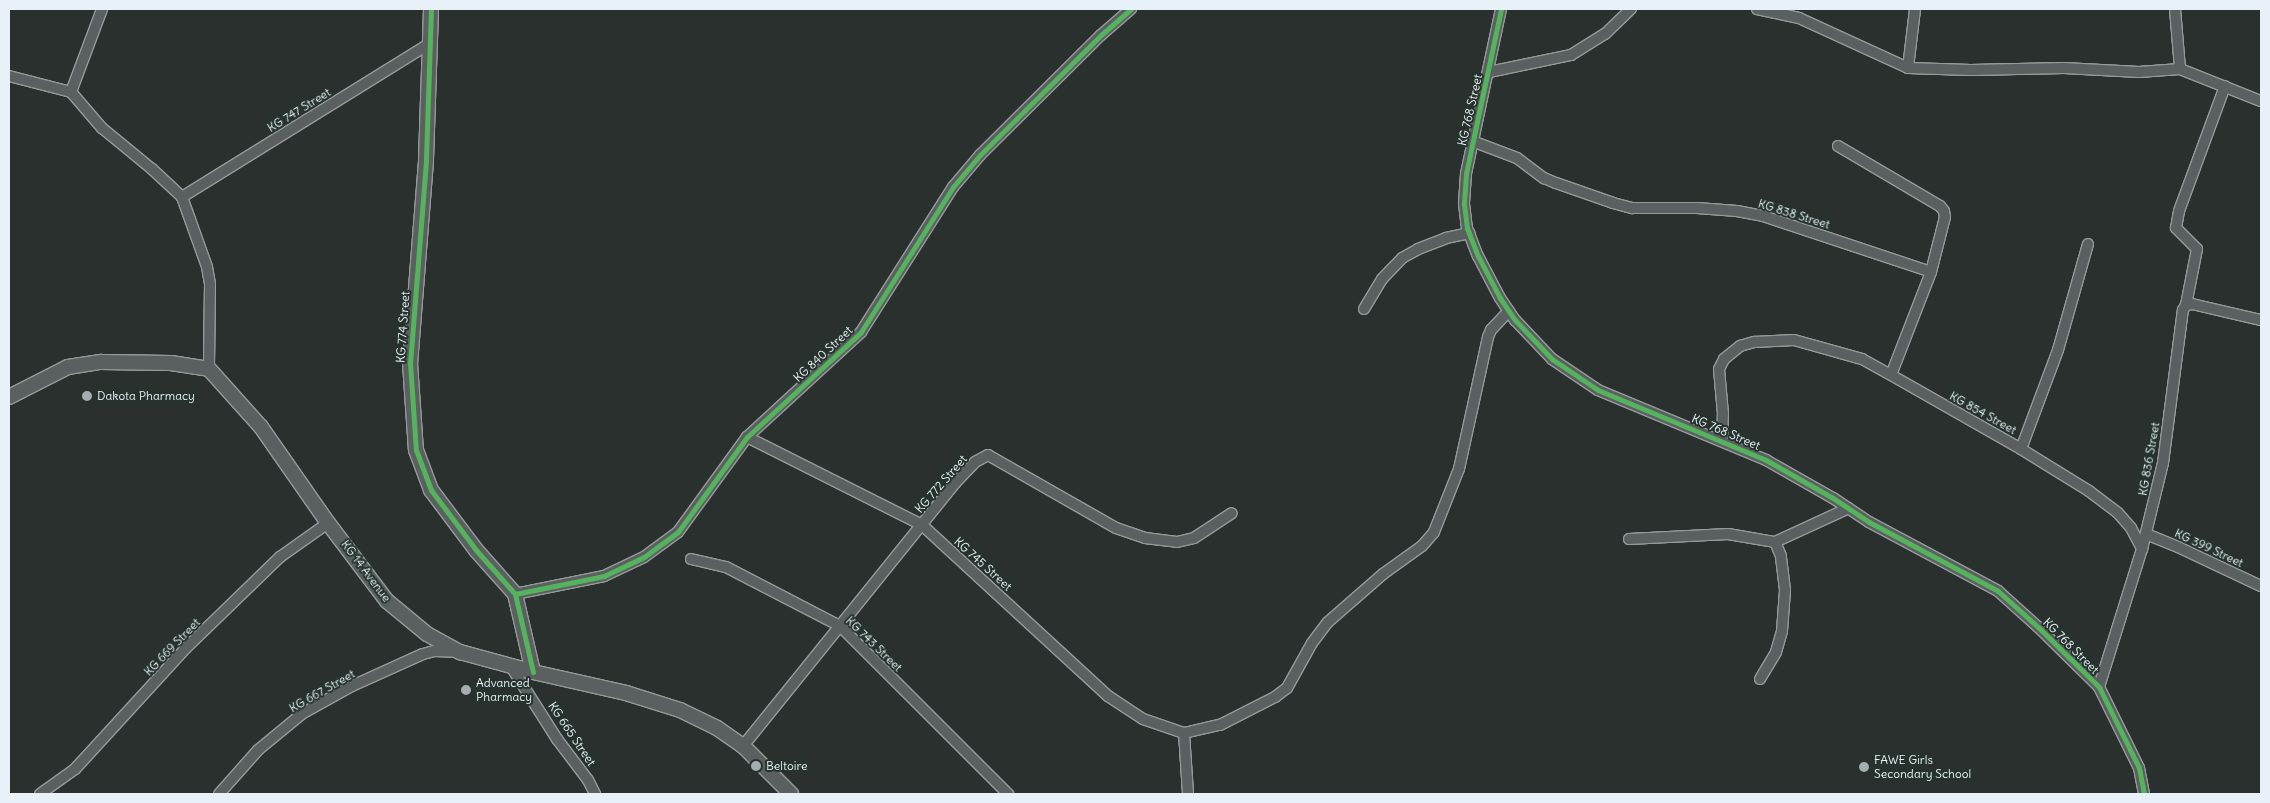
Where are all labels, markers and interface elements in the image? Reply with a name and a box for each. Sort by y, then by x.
street label: KG 768 Street [1455,73,1485,147]
street label: KG 747 Street [265,85,333,135]
street label: KG 838 Street [1756,196,1832,232]
street label: KG 774 Street [393,291,413,363]
street label: KG 840 Street [791,323,855,385]
place label: Dakota Pharmacy [97,389,195,403]
street label: KG 854 Street [1947,389,2019,437]
marker: Dakota Pharmacy [81,390,93,402]
street label: KG 768 Street [1690,411,1762,453]
street label: KG 836 Street [2135,421,2163,497]
street label: KG 772 Street [912,452,970,516]
street label: KG 399 Street [2172,526,2246,570]
street label: KG 745 Street [951,534,1015,594]
street label: KG 14 Avenue [338,537,394,605]
street label: KG 743 Street [843,613,905,675]
street label: KG 669 Street [141,615,203,679]
street label: KG 768 Street [2040,615,2102,677]
street label: KG 667 Street [287,666,357,716]
place label: Advanced Pharmacy [476,676,532,704]
marker: Advanced Pharmacy [460,684,472,696]
street label: KG 665 Street [545,699,599,769]
place label: FAWE Girls Secondary School [1874,753,1971,781]
place label: Beltoire [766,759,807,773]
marker: Beltoire [750,760,762,772]
marker: FAWE Girls Secondary School [1858,761,1870,773]

